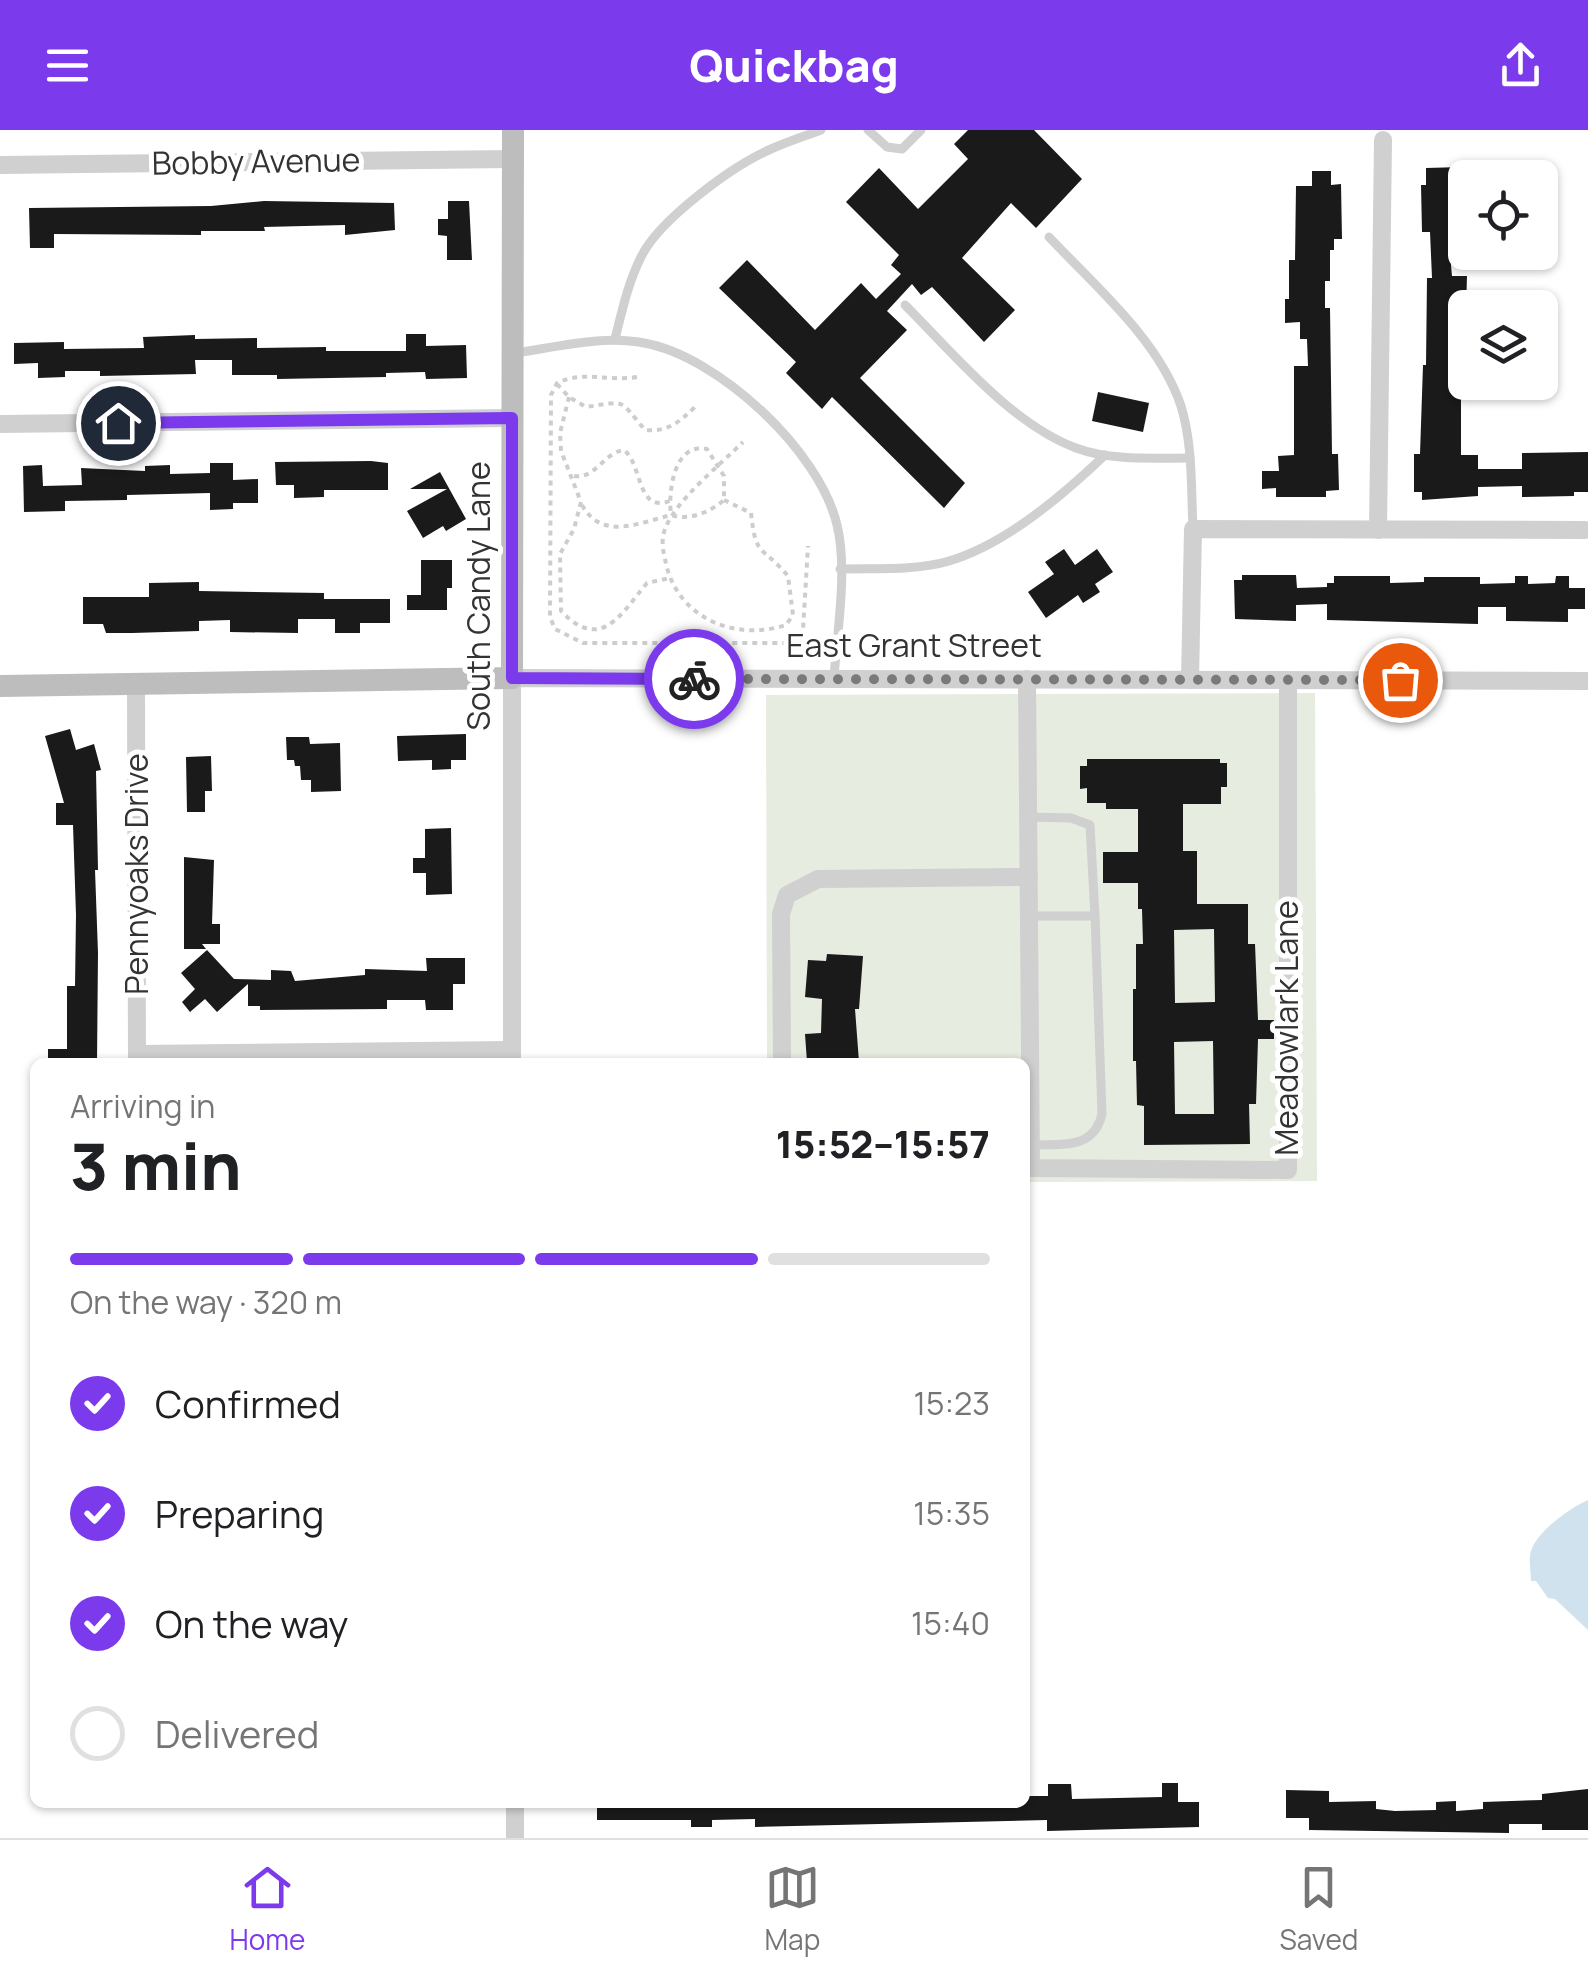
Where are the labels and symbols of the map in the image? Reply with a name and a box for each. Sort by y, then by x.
street label: Bobby Avenue [151,137,361,185]
pin [76,381,161,466]
street label: South Candy Lane [456,461,500,731]
street label: East Grant Street [786,623,1042,667]
courier [644,629,744,729]
pin [1358,638,1443,723]
street label: Pennyoaks Drive [114,753,158,995]
street label: Meadowlark Lane [1264,900,1308,1156]

